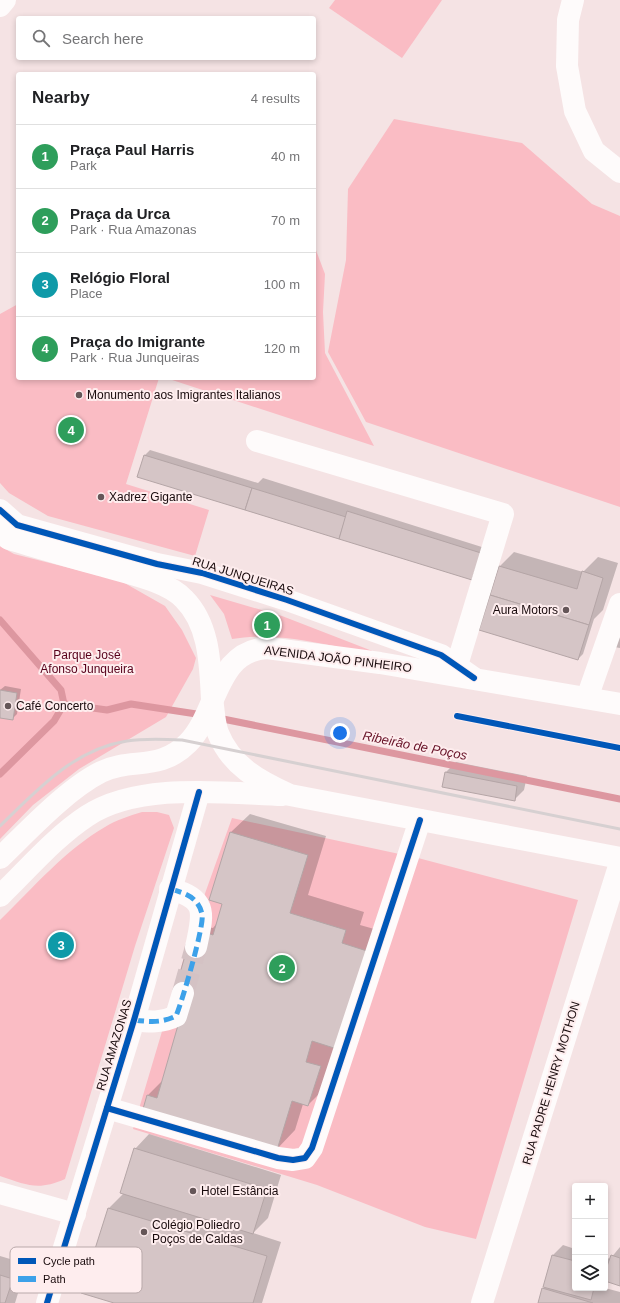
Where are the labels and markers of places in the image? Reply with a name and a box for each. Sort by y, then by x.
place label: Monumento aos Imigrantes Italianos [87,388,280,402]
marker: Monumento aos Imigrantes Italianos [74,390,84,400]
pin: 4 [58,415,84,445]
place label: Xadrez Gigante [109,490,193,504]
marker: Xadrez Gigante [96,492,106,502]
place label: Aura Motors [493,603,558,617]
marker: Aura Motors [561,605,571,615]
pin: 1 [254,610,280,640]
place label: Café Concerto [16,699,94,713]
marker: Café Concerto [3,701,13,711]
pin: 3 [48,930,74,960]
pin: 2 [269,953,295,983]
place label: Hotel Estância [201,1184,279,1198]
marker: Hotel Estância [188,1186,198,1196]
place label: Colégio Poliedro Poços de Caldas [152,1218,243,1246]
marker: Colégio Poliedro Poços de Caldas [139,1227,149,1237]

